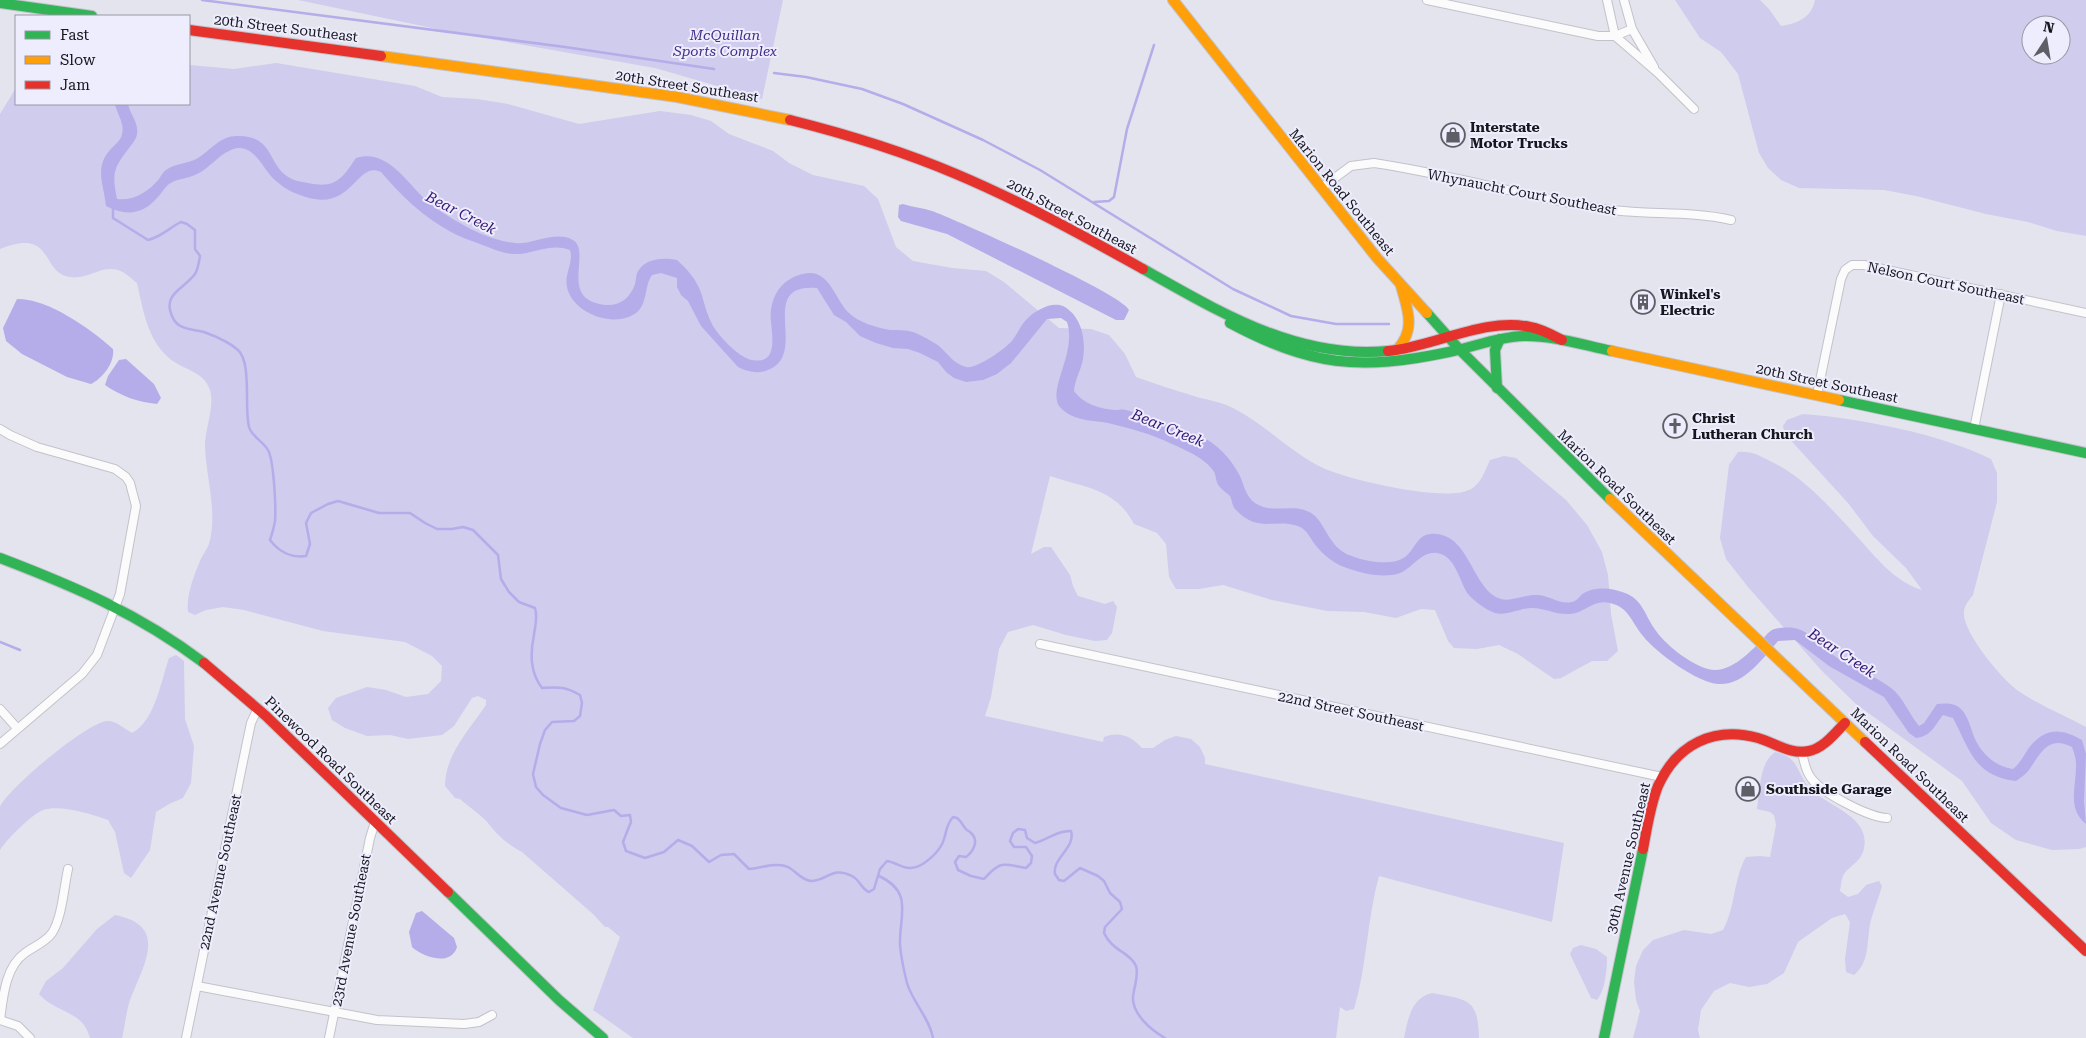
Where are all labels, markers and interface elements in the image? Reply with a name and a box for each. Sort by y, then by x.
street label: 20th Street Southeast [213,11,359,45]
legend [15,15,190,105]
north arrow [2021,15,2071,65]
text: N [2042,18,2056,36]
text: Fast [60,26,90,44]
park label: McQuillan Sports Complex [672,27,777,59]
text: Slow [60,51,96,69]
street label: 20th Street Southeast [614,67,760,105]
text: Jam [60,76,90,94]
place label: Interstate Motor Trucks [1470,119,1568,151]
shop icon: Interstate Motor Trucks [1440,122,1466,148]
street label: Marion Road Southeast [1286,126,1398,258]
street label: Whynaucht Court Southeast [1426,166,1618,218]
street label: 20th Street Southeast [1004,175,1140,257]
water label: Bear Creek [422,187,500,239]
street label: Nelson Court Southeast [1866,258,2026,308]
place label: Winkel's Electric [1660,286,1720,318]
building icon: Winkel's Electric [1630,289,1656,315]
street label: 20th Street Southeast [1755,360,1899,406]
water label: Bear Creek [1128,405,1208,451]
place label: Christ Lutheran Church [1692,410,1814,442]
church icon: Christ Lutheran Church [1662,413,1688,439]
street label: Marion Road Southeast [1555,426,1679,548]
water label: Bear Creek [1804,624,1880,682]
street label: 22nd Street Southeast [1277,688,1425,734]
street label: Pinewood Road Southeast [262,693,400,827]
street label: Marion Road Southeast [1848,704,1972,826]
shop icon: Southside Garage [1735,776,1761,802]
street label: 30th Avenue Southeast [1603,781,1653,935]
place label: Southside Garage [1766,781,1892,797]
street label: 22nd Avenue Southeast [196,793,244,951]
street label: 23rd Avenue Southeast [328,852,374,1008]

